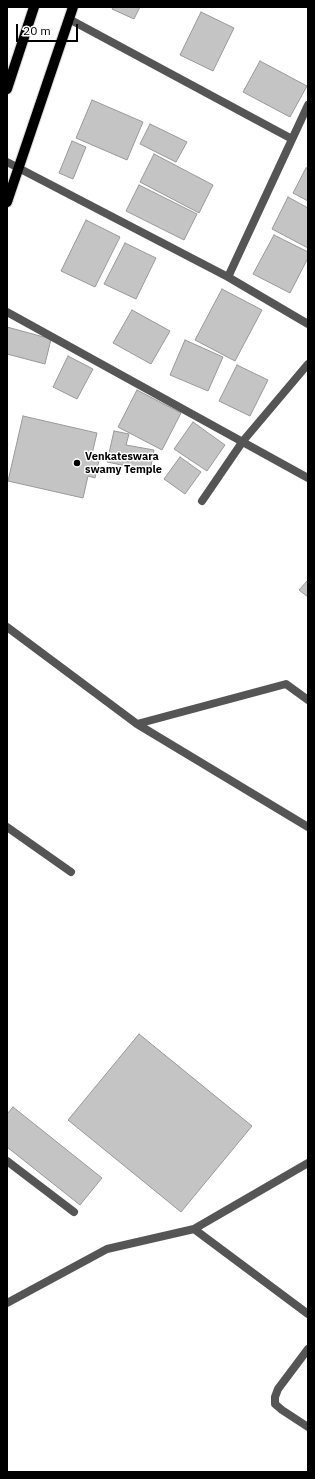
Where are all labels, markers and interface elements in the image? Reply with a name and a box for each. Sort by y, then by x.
scale bar [18,16,80,42]
text: 20 m [23,23,51,38]
place label: Venkateswara swamy Temple [85,450,162,476]
marker: Venkateswara swamy Temple [72,458,82,468]

